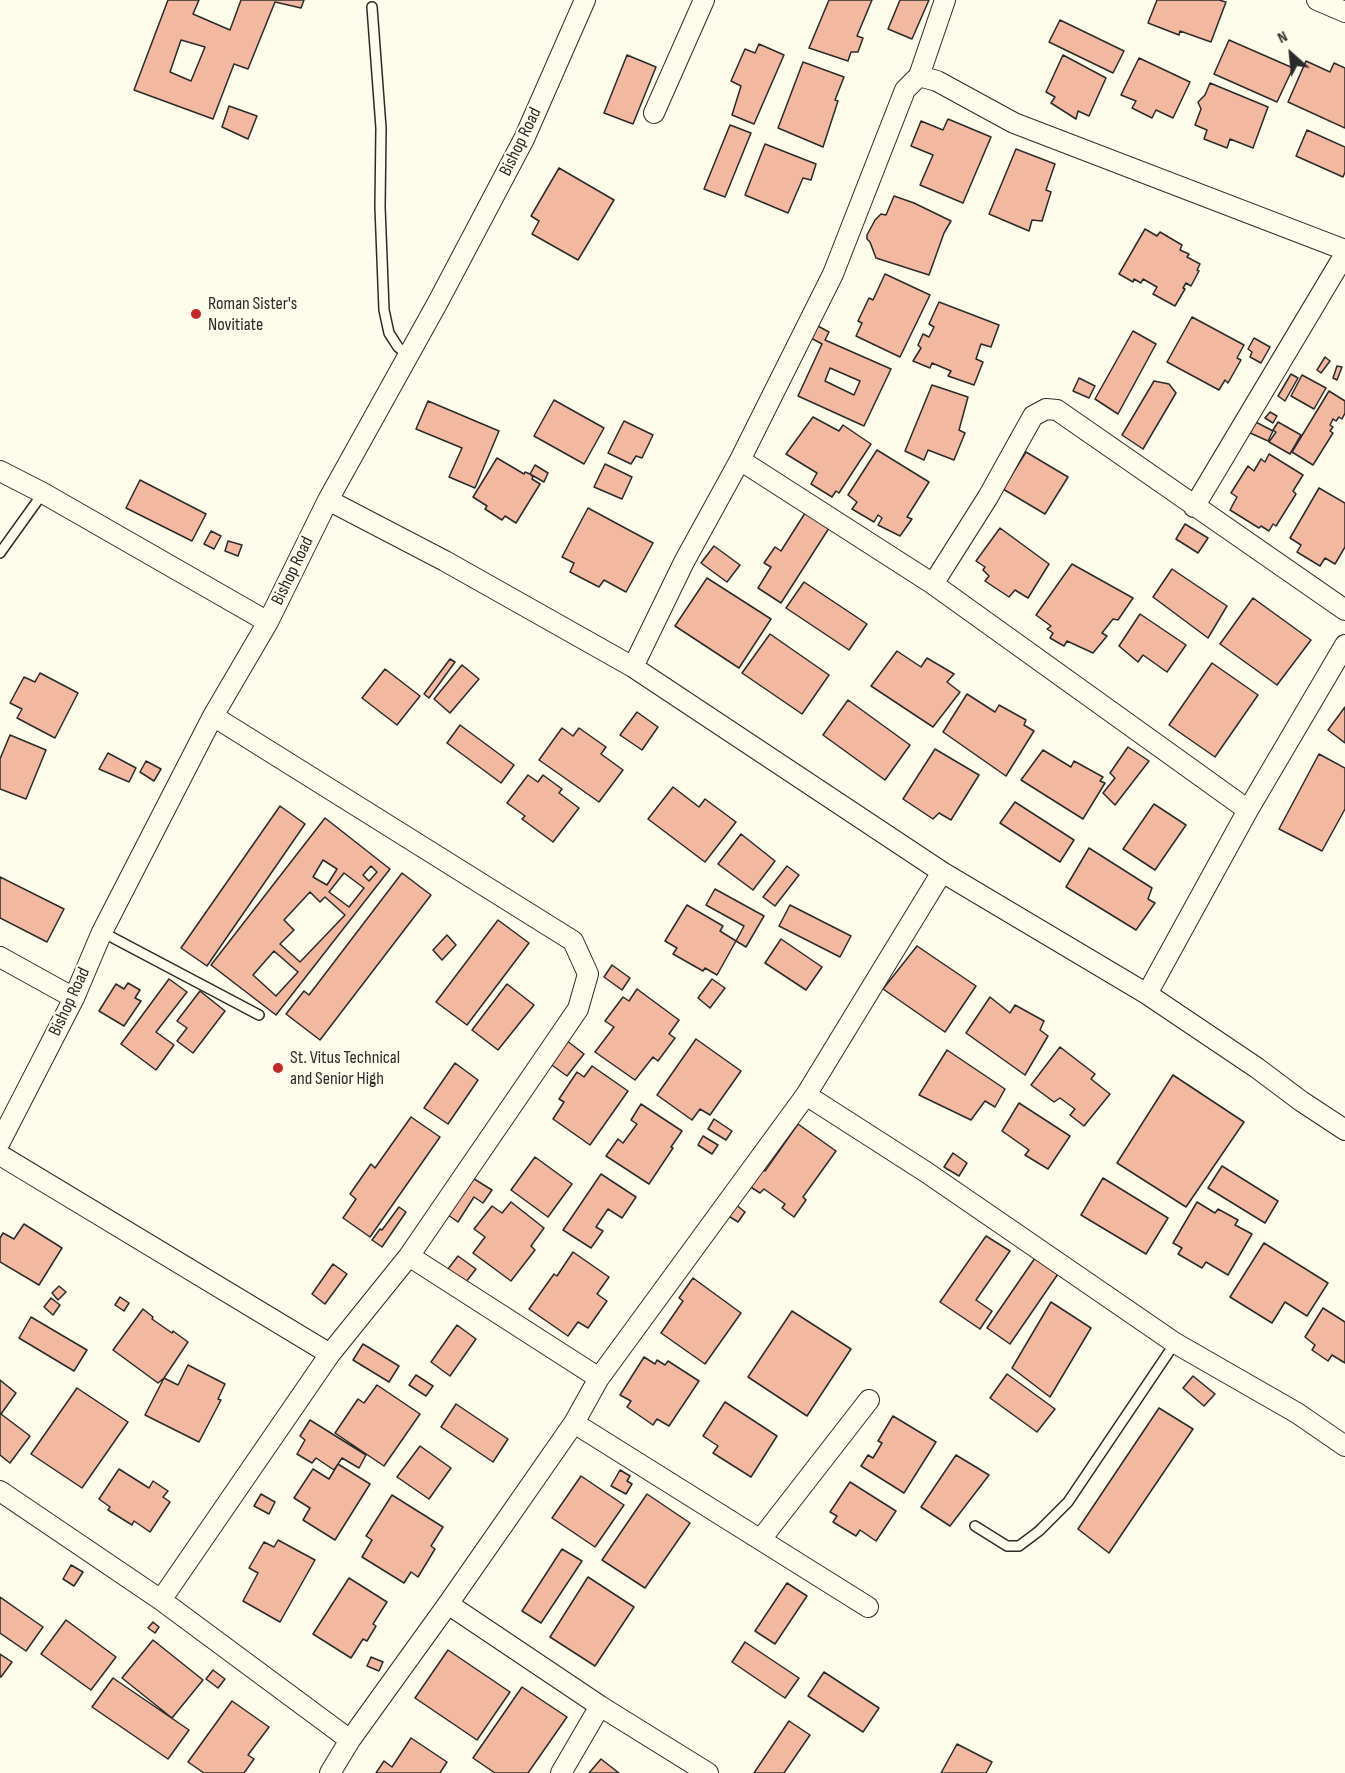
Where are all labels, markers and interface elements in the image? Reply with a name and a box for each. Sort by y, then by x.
north arrow [1261,24,1321,84]
text: N [1274,27,1291,48]
street label: Bishop Road [495,104,547,180]
place label: Roman Sister's Novitiate [208,293,297,336]
marker: Roman Sister's Novitiate [189,307,203,321]
street label: Bishop Road [267,533,319,609]
street label: Bishop Road [45,964,95,1040]
place label: St. Vitus Technical and Senior High [290,1047,400,1090]
marker: St. Vitus Technical and Senior High [271,1061,285,1075]

